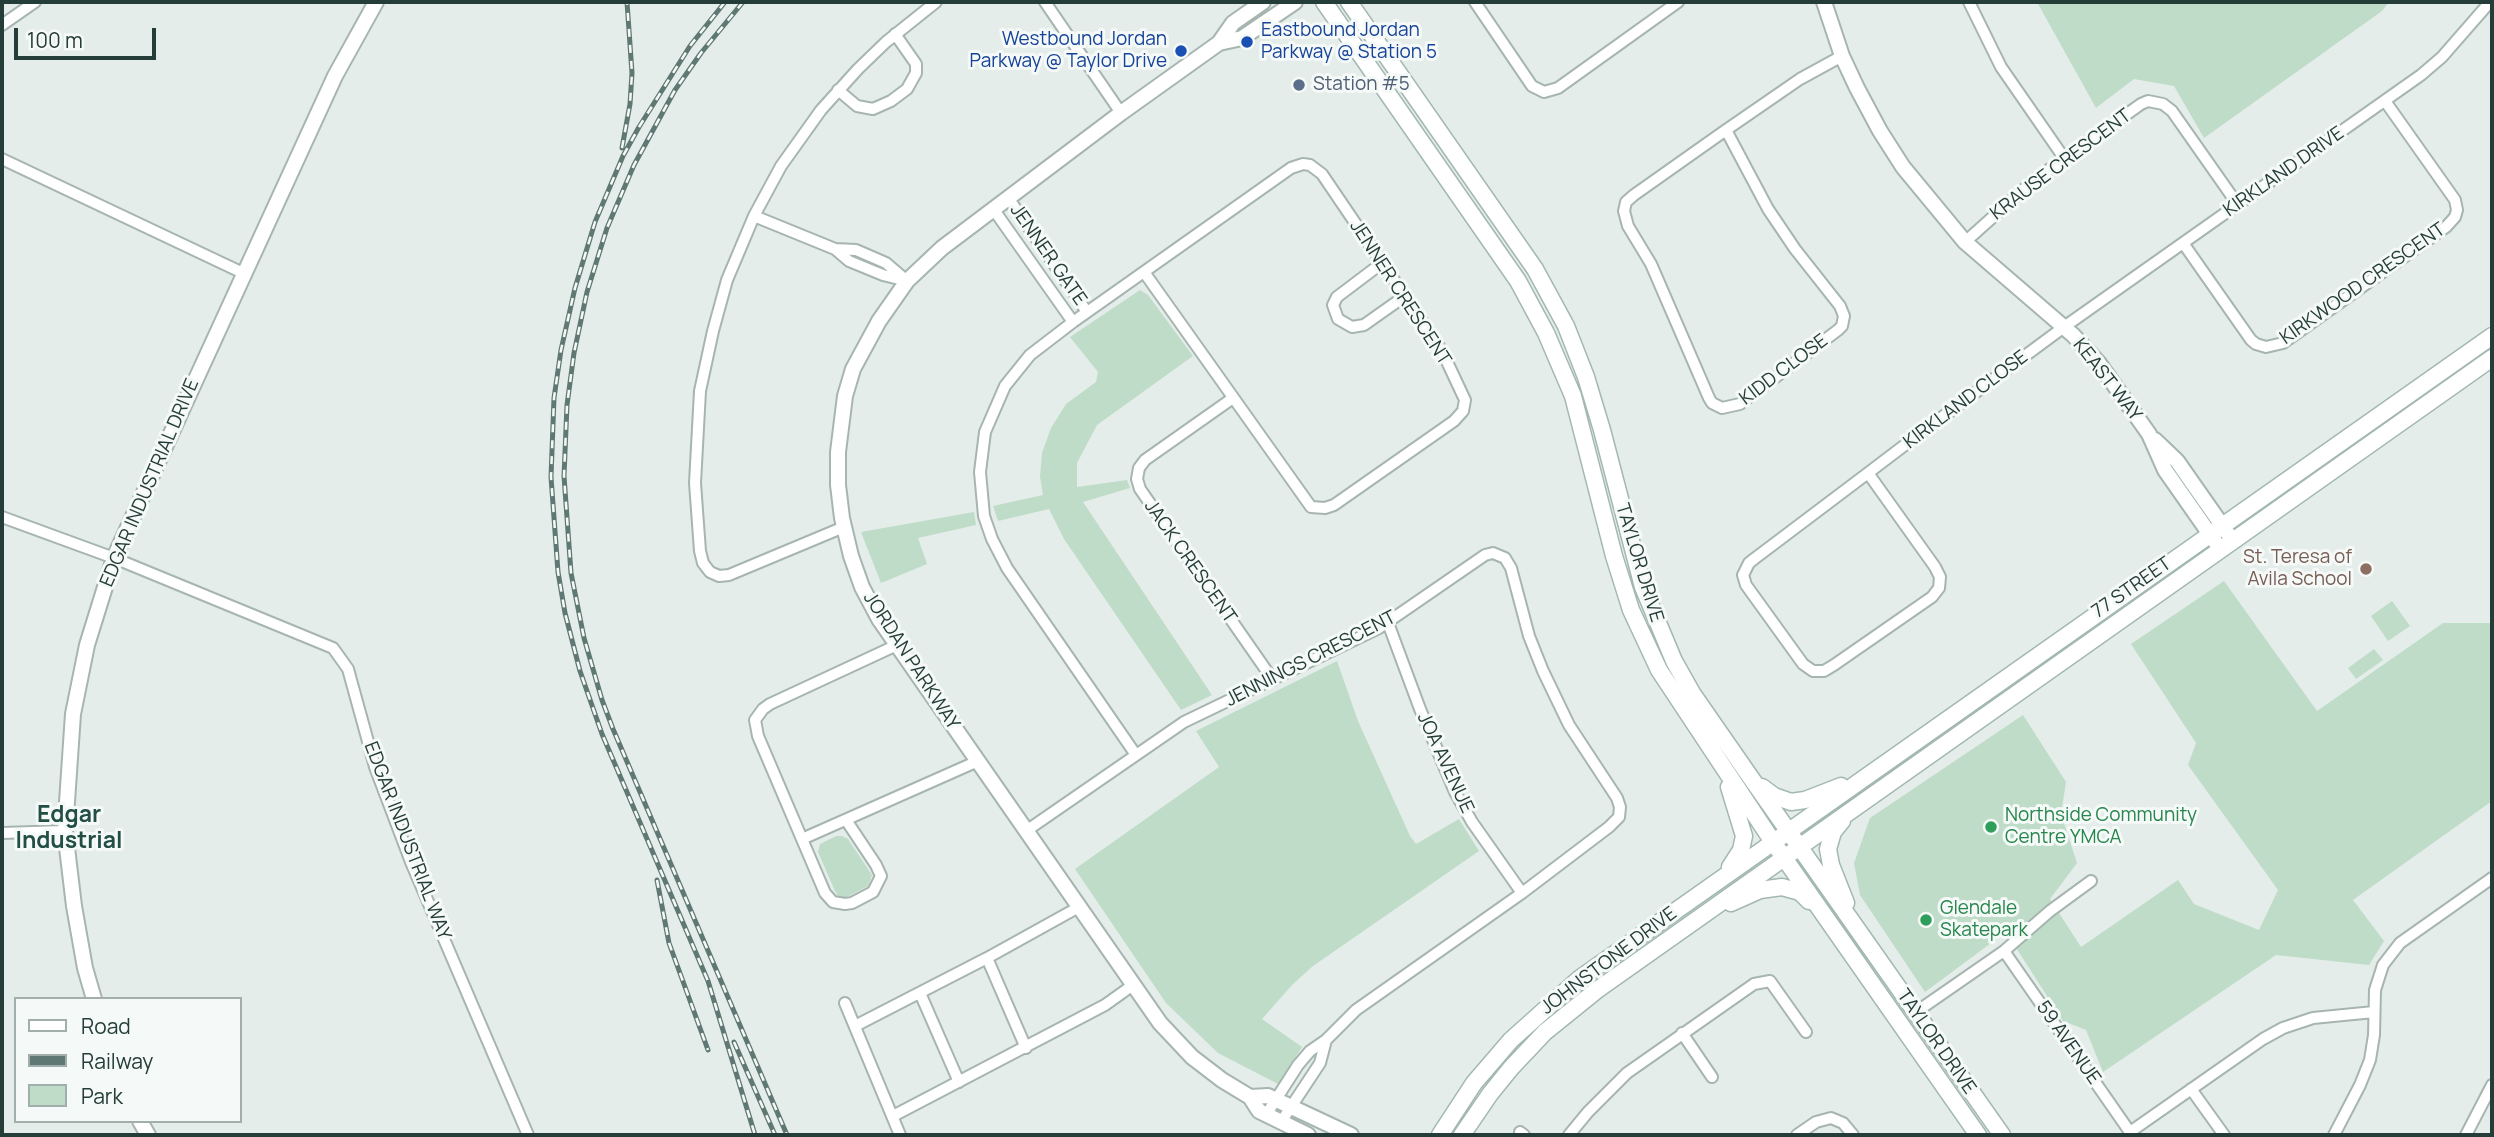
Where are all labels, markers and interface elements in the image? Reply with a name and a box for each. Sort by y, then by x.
scale bar [18,14,159,58]
place label: Eastbound Jordan Parkway @ Station 5 [1261,20,1437,64]
text: 100 m [27,26,83,54]
place label: Westbound Jordan Parkway @ Taylor Drive [970,29,1167,73]
marker: Eastbound Jordan Parkway @ Station 5 [1239,34,1255,50]
marker: Westbound Jordan Parkway @ Taylor Drive [1173,43,1189,59]
place label: Station #5 [1313,74,1410,96]
marker: Station #5 [1291,77,1307,93]
street label: KRAUSE CRESCENT [1986,105,2136,225]
street label: KIRKLAND DRIVE [2219,122,2349,222]
street label: JENNER GATE [1005,200,1091,310]
street label: JENNER CRESCENT [1345,216,1455,370]
street label: KIRKWOOD CRESCENT [2276,218,2450,350]
street label: KIDD CLOSE [1736,330,1832,410]
street label: KEAST WAY [2068,334,2146,426]
street label: KIRKLAND CLOSE [1899,346,2033,454]
street label: EDGAR INDUSTRIAL DRIVE [96,376,204,590]
street label: JACK CRESCENT [1139,496,1241,628]
street label: TAYLOR DRIVE [1610,501,1668,625]
place label: St. Teresa of Avila School [2243,547,2352,591]
street label: 77 STREET [2088,552,2176,624]
marker: St. Teresa of Avila School [2358,561,2374,577]
street label: JORDAN PARKWAY [858,588,964,734]
street label: JENNINGS CRESCENT [1222,606,1400,712]
street label: JOA AVENUE [1412,709,1478,817]
street label: EDGAR INDUSTRIAL WAY [359,739,455,943]
district label: Edgar Industrial [16,802,122,856]
place label: Northside Community Centre YMCA [2005,805,2197,849]
marker: Northside Community Centre YMCA [1983,819,1999,835]
place label: Glendale Skatepark [1940,898,2028,942]
street label: JOHNSTONE DRIVE [1536,902,1682,1020]
marker: Glendale Skatepark [1918,912,1934,928]
street label: TAYLOR DRIVE [1891,985,1981,1099]
legend [14,997,242,1123]
street label: 59 AVENUE [2031,997,2105,1089]
text: Road [81,1012,131,1040]
text: Railway [81,1047,153,1075]
text: Park [81,1082,123,1110]

